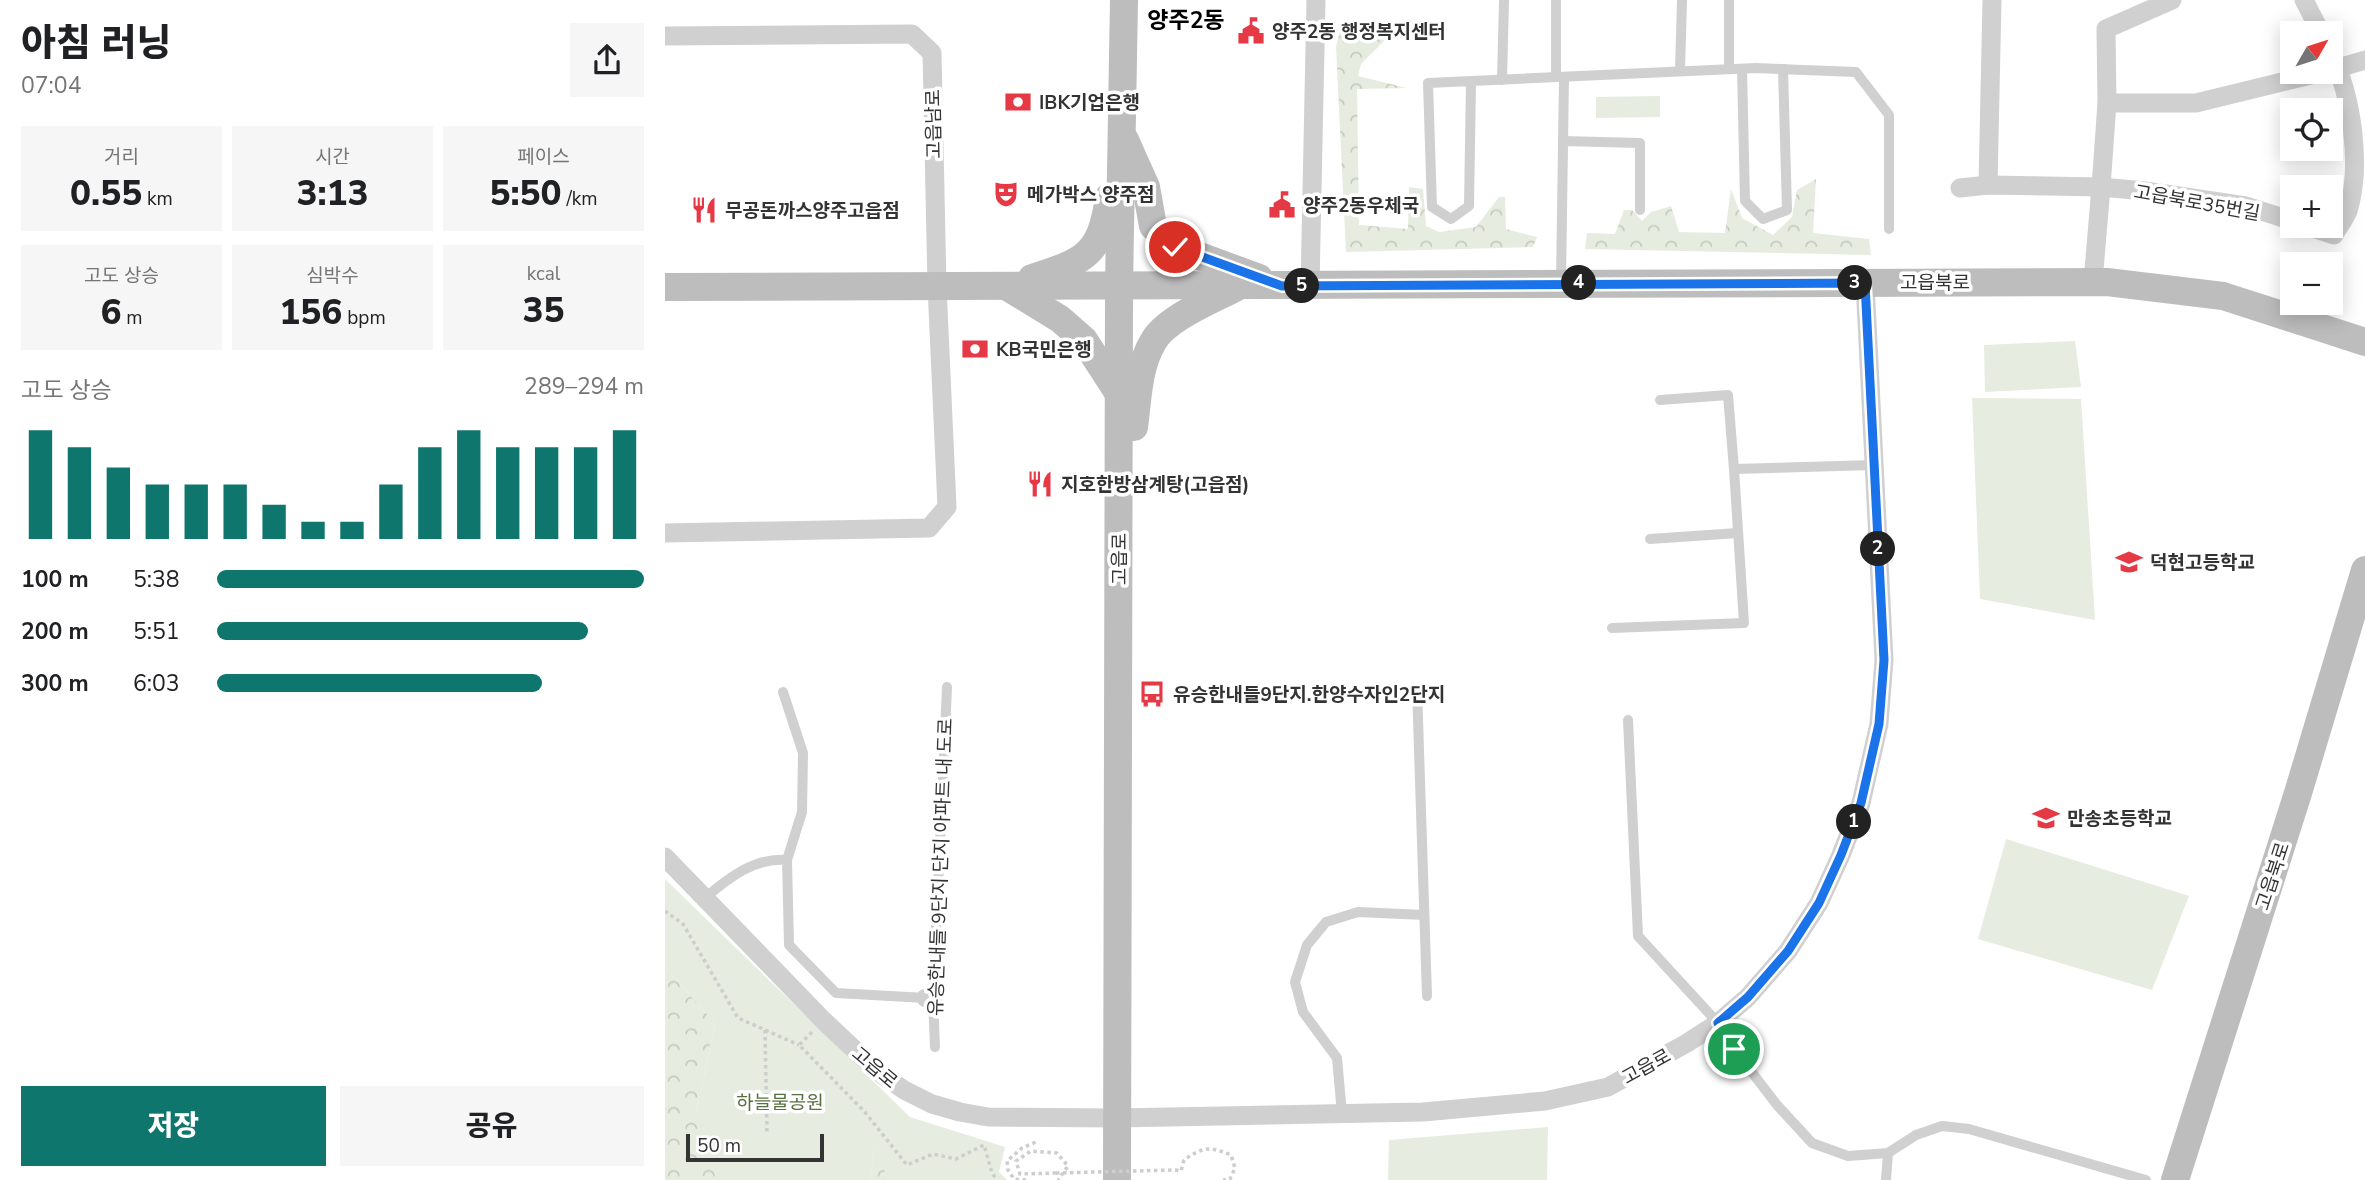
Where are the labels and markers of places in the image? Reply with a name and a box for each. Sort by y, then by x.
public building icon: 양주2동 행정복지센터 [1236,16,1266,46]
place label: 양주2동 행정복지센터 [1272,19,1446,45]
bank icon: IBK기업은행 [1003,87,1033,117]
place label: IBK기업은행 [1039,90,1140,116]
theatre icon: 메가박스 양주점 [991,179,1021,209]
place label: 메가박스 양주점 [1027,182,1155,208]
public building icon: 양주2동우체국 [1267,190,1297,220]
place label: 양주2동우체국 [1303,193,1419,219]
restaurant icon: 무공돈까스양주고읍점 [689,195,719,225]
place label: 무공돈까스양주고읍점 [725,198,900,224]
pin [1145,217,1205,277]
pin: 4 [1562,266,1597,300]
pin: 3 [1837,266,1873,300]
pin: 5 [1285,268,1319,304]
bank icon: KB국민은행 [960,334,990,364]
place label: KB국민은행 [996,337,1092,363]
restaurant icon: 지호한방삼계탕(고읍점) [1025,469,1055,499]
place label: 지호한방삼계탕(고읍점) [1061,472,1249,498]
pin: 2 [1861,532,1895,566]
school or university icon: 덕현고등학교 [2114,547,2144,577]
place label: 덕현고등학교 [2150,550,2255,576]
bus stop icon: 유승한내들9단지.한양수자인2단지 [1137,679,1167,709]
place label: 유승한내들9단지.한양수자인2단지 [1173,682,1445,708]
school or university icon: 만송초등학교 [2031,803,2061,833]
pin: 1 [1837,804,1871,840]
place label: 만송초등학교 [2067,806,2172,832]
pin [1704,1019,1764,1079]

